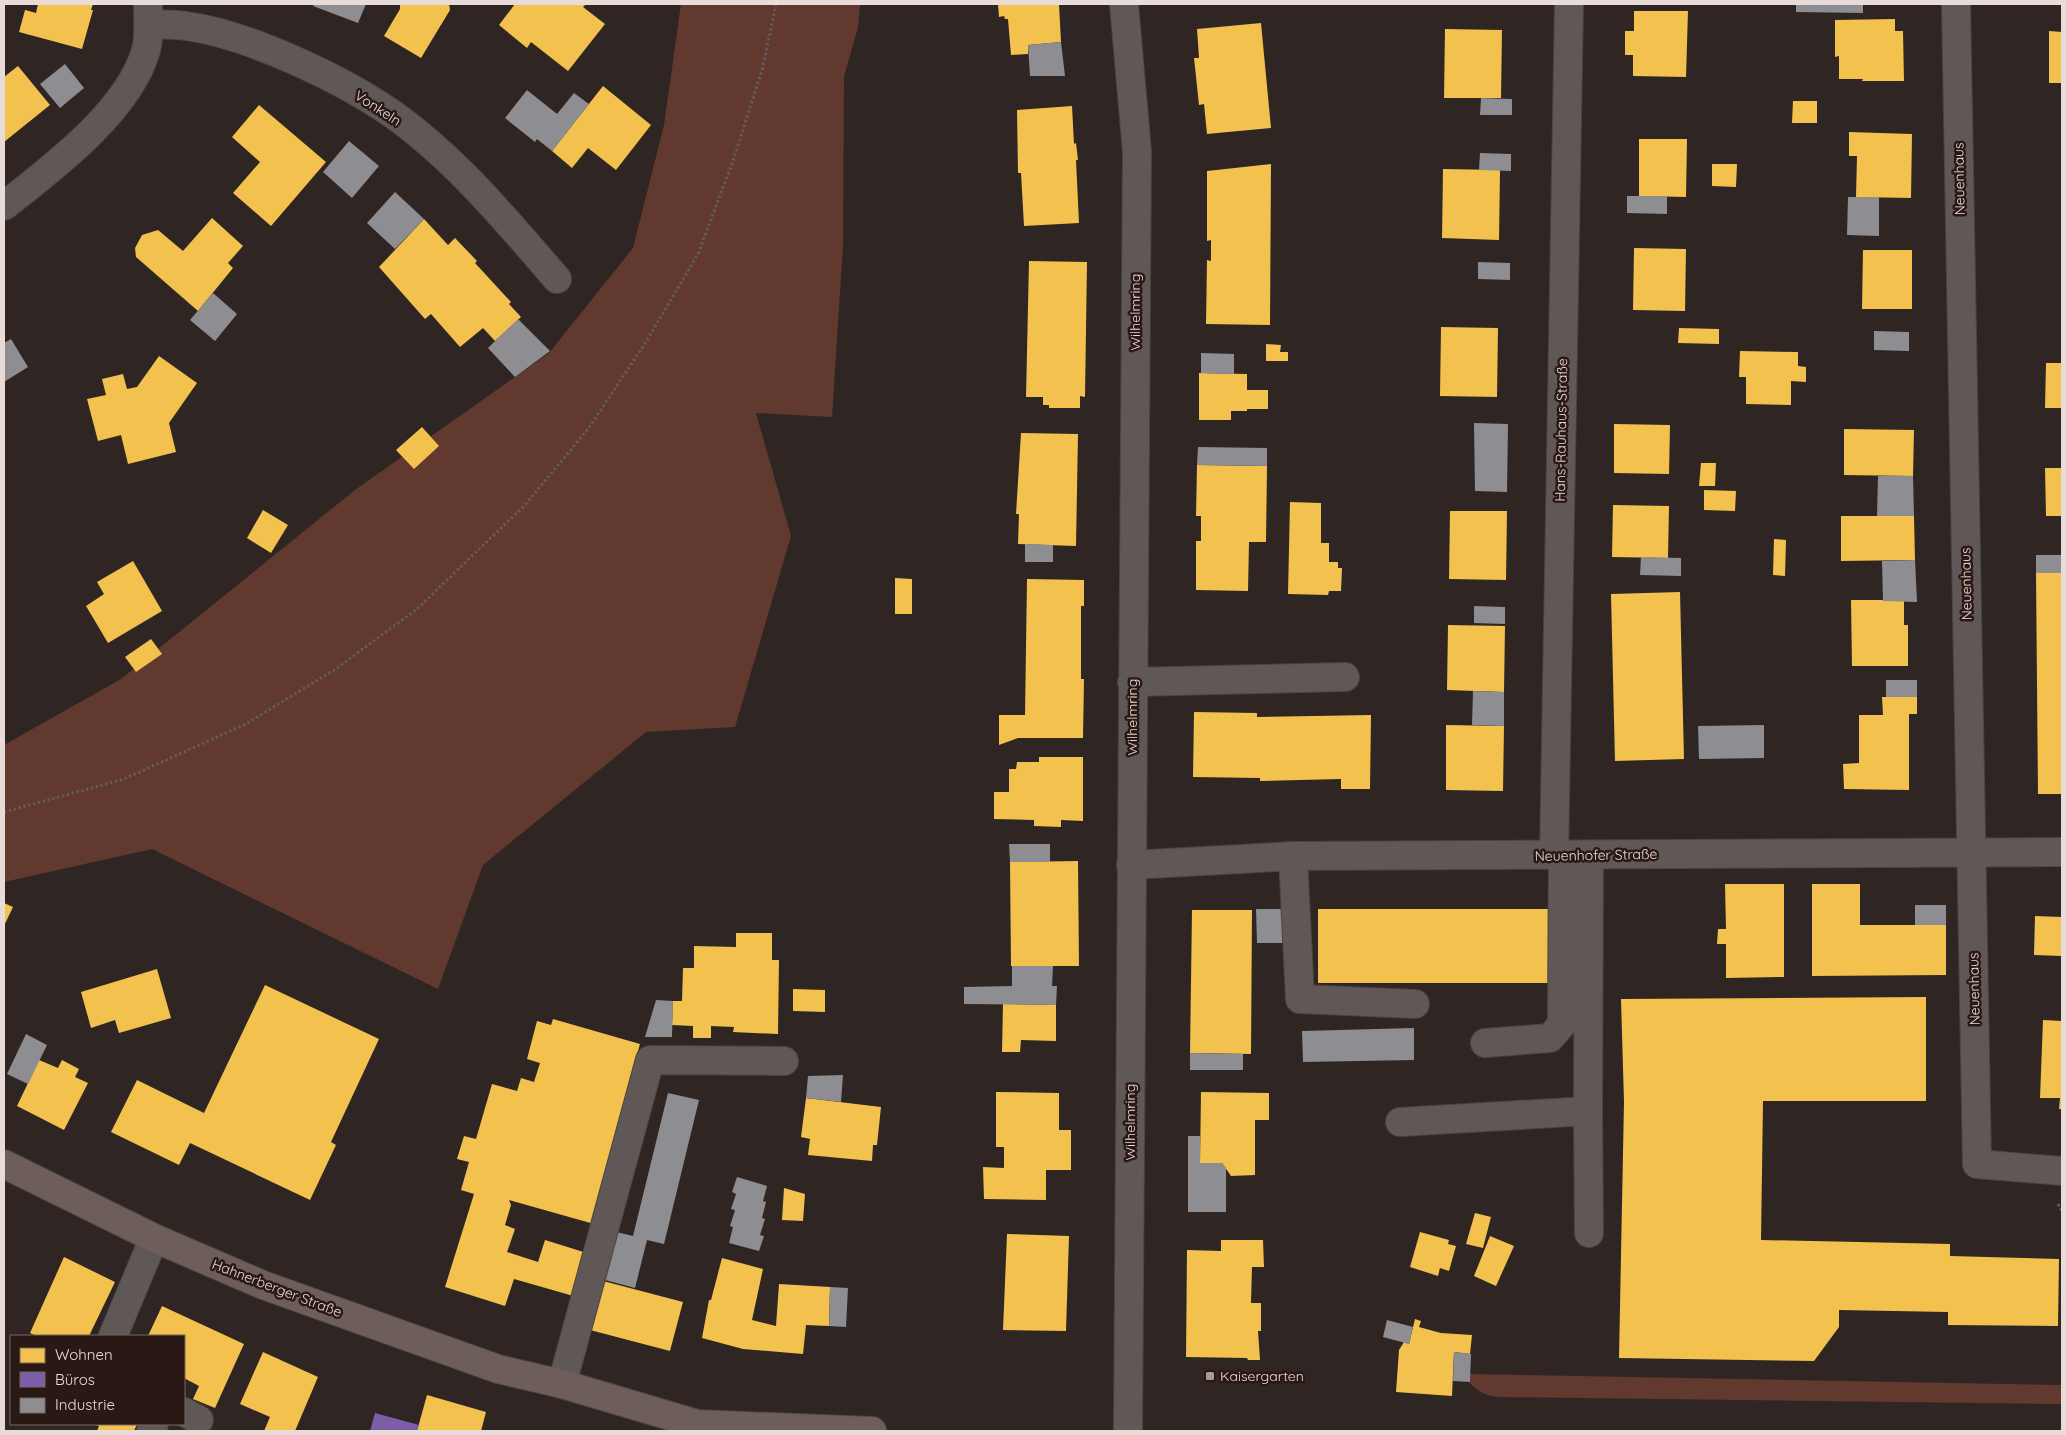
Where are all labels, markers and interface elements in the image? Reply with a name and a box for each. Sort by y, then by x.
street label: Vonkeln [351,86,405,130]
street label: Neuenhaus [1949,142,1969,216]
street label: Wilhelmring [1126,274,1144,350]
street label: Hans-Rauhaus-Straße [1551,358,1571,502]
street label: Neuenhaus [1956,547,1976,621]
street label: Wilhelmring [1123,679,1141,755]
street label: Neuenhofer Straße [1534,845,1658,865]
street label: Neuenhaus [1964,952,1984,1026]
street label: Wilhelmring [1121,1084,1139,1160]
street label: Hahnerberger Straße [209,1255,345,1321]
legend [10,1335,185,1425]
text: Wohnen [55,1345,113,1364]
place label: Kaisergarten [1220,1367,1304,1385]
text: Büros [55,1370,95,1389]
marker: Kaisergarten [1204,1370,1216,1382]
text: Industrie [55,1395,115,1414]

